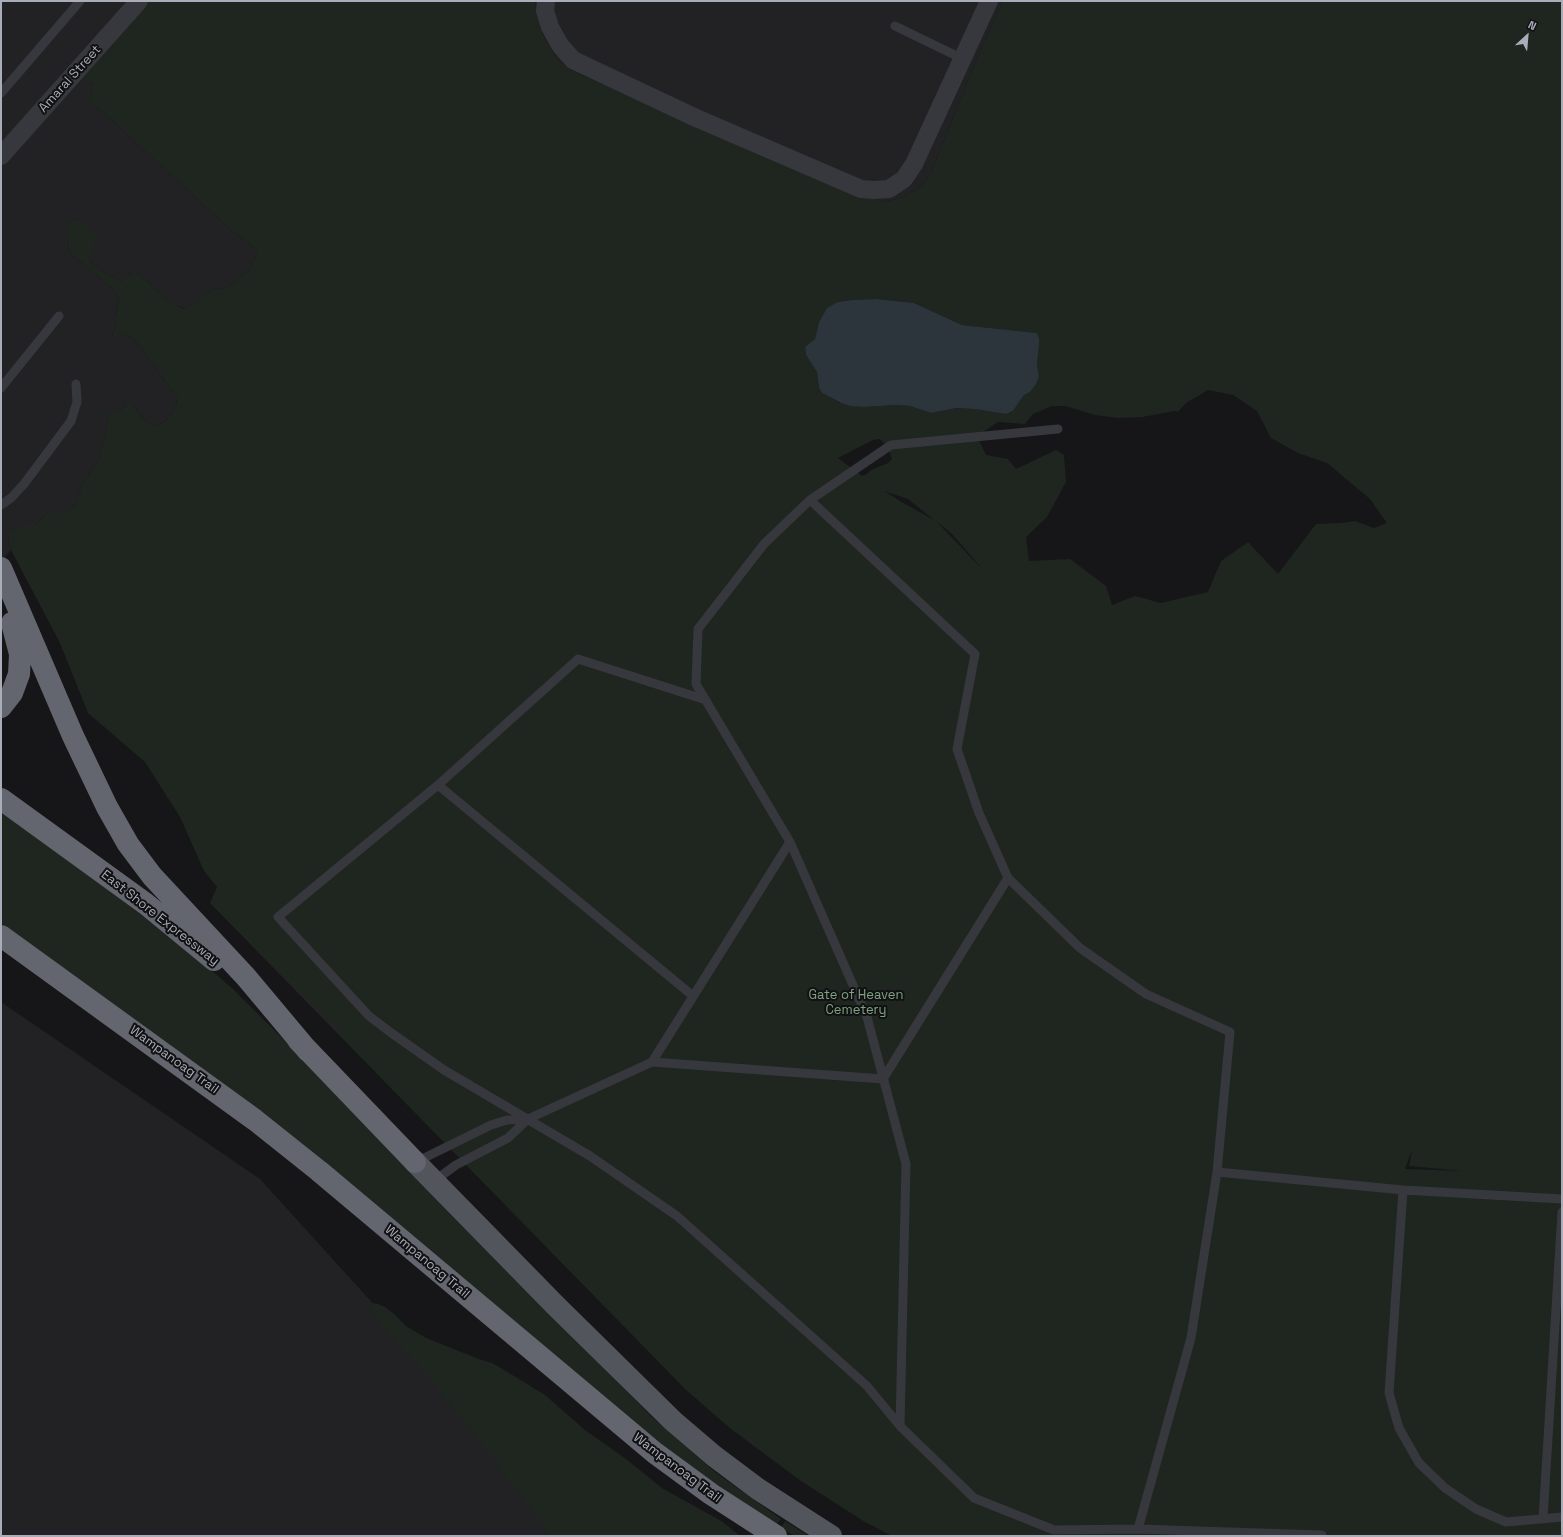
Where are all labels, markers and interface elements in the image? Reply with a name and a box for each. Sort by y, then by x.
north arrow [1507,16,1547,56]
text: N [1526,17,1539,33]
street label: Amaral Street [36,42,104,116]
street label: East Shore Expressway [98,867,222,969]
park label: Gate of Heaven Cemetery [808,987,904,1018]
street label: Wampanoag Trail [127,1023,221,1097]
street label: Wampanoag Trail [381,1222,473,1302]
street label: Wampanoag Trail [630,1430,724,1506]

